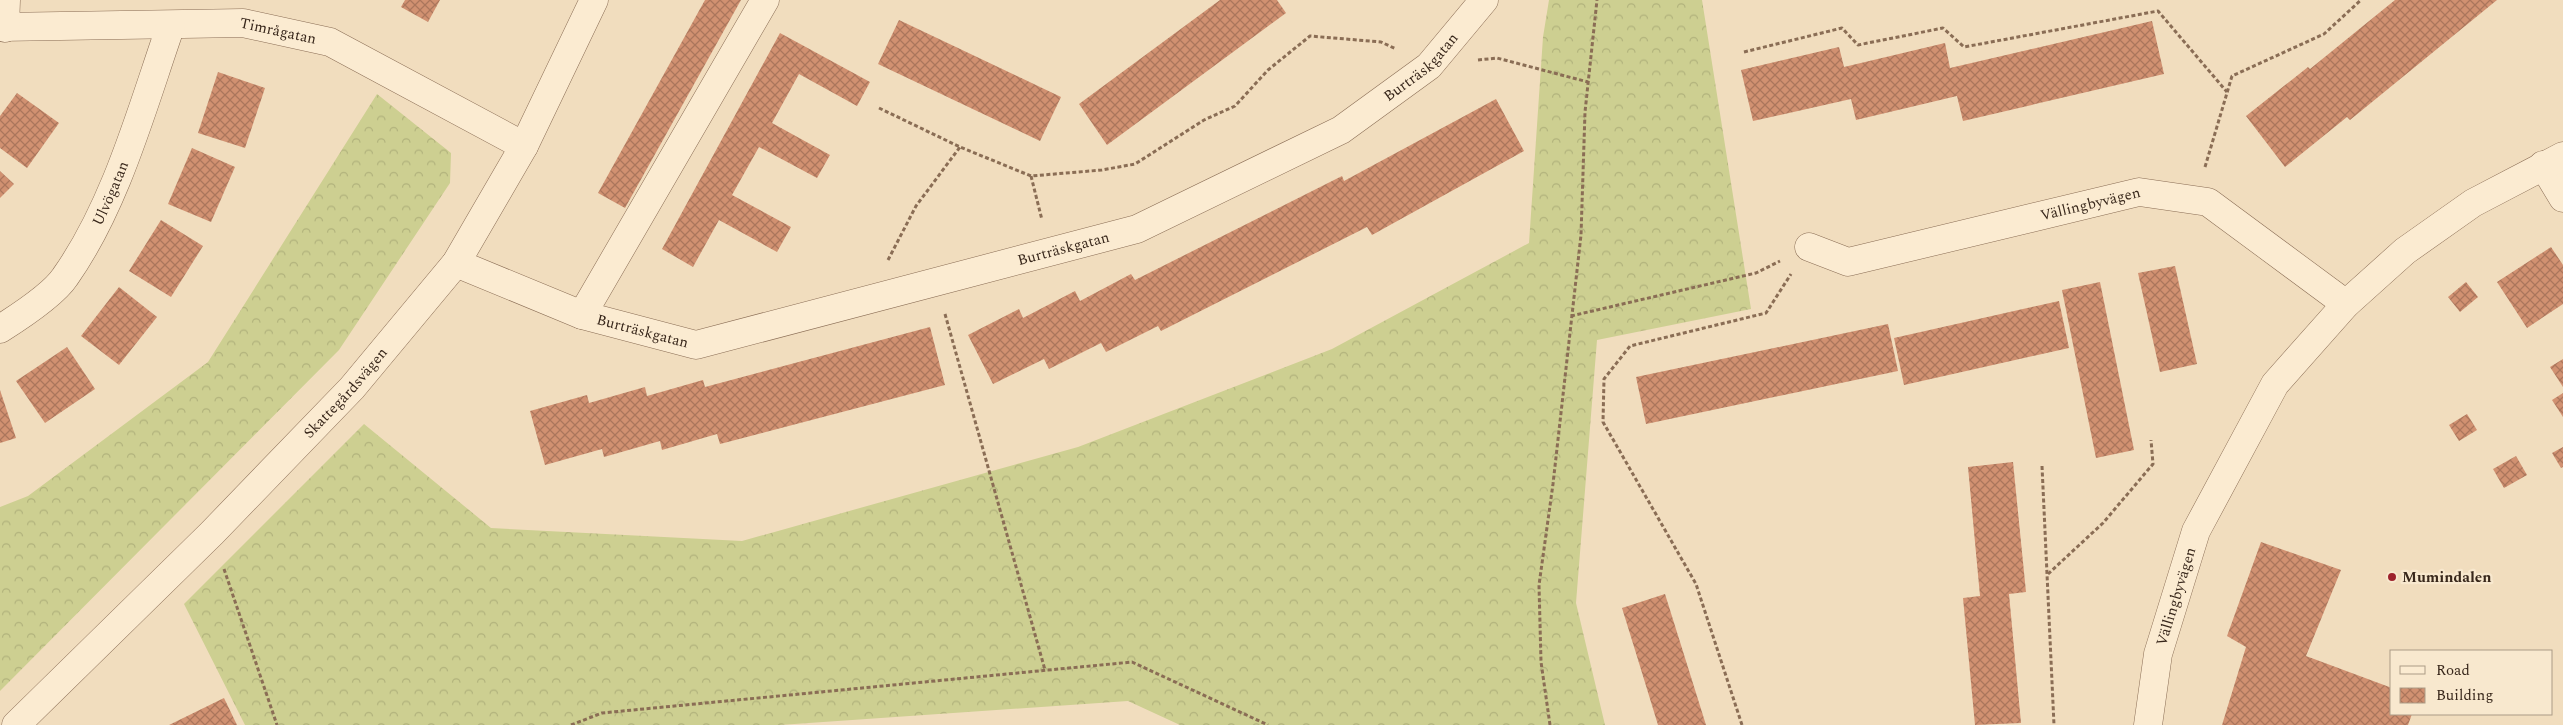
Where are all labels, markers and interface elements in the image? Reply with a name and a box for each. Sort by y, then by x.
street label: Timrågatan [238,11,319,50]
street label: Burträskgatan [1379,27,1464,107]
street label: Ulvögatan [86,157,134,230]
street label: Vällingbyvägen [2038,181,2143,227]
street label: Burträskgatan [1015,225,1112,272]
street label: Burträskgatan [594,308,691,354]
street label: Skattegårdsvägen [298,342,393,443]
street label: Vällingbyvägen [2150,544,2202,649]
place label: Mumindalen [2402,566,2492,589]
marker: Mumindalen [2386,571,2398,583]
legend [2390,650,2553,715]
text: Road [2436,659,2470,682]
text: Building [2436,684,2493,707]

